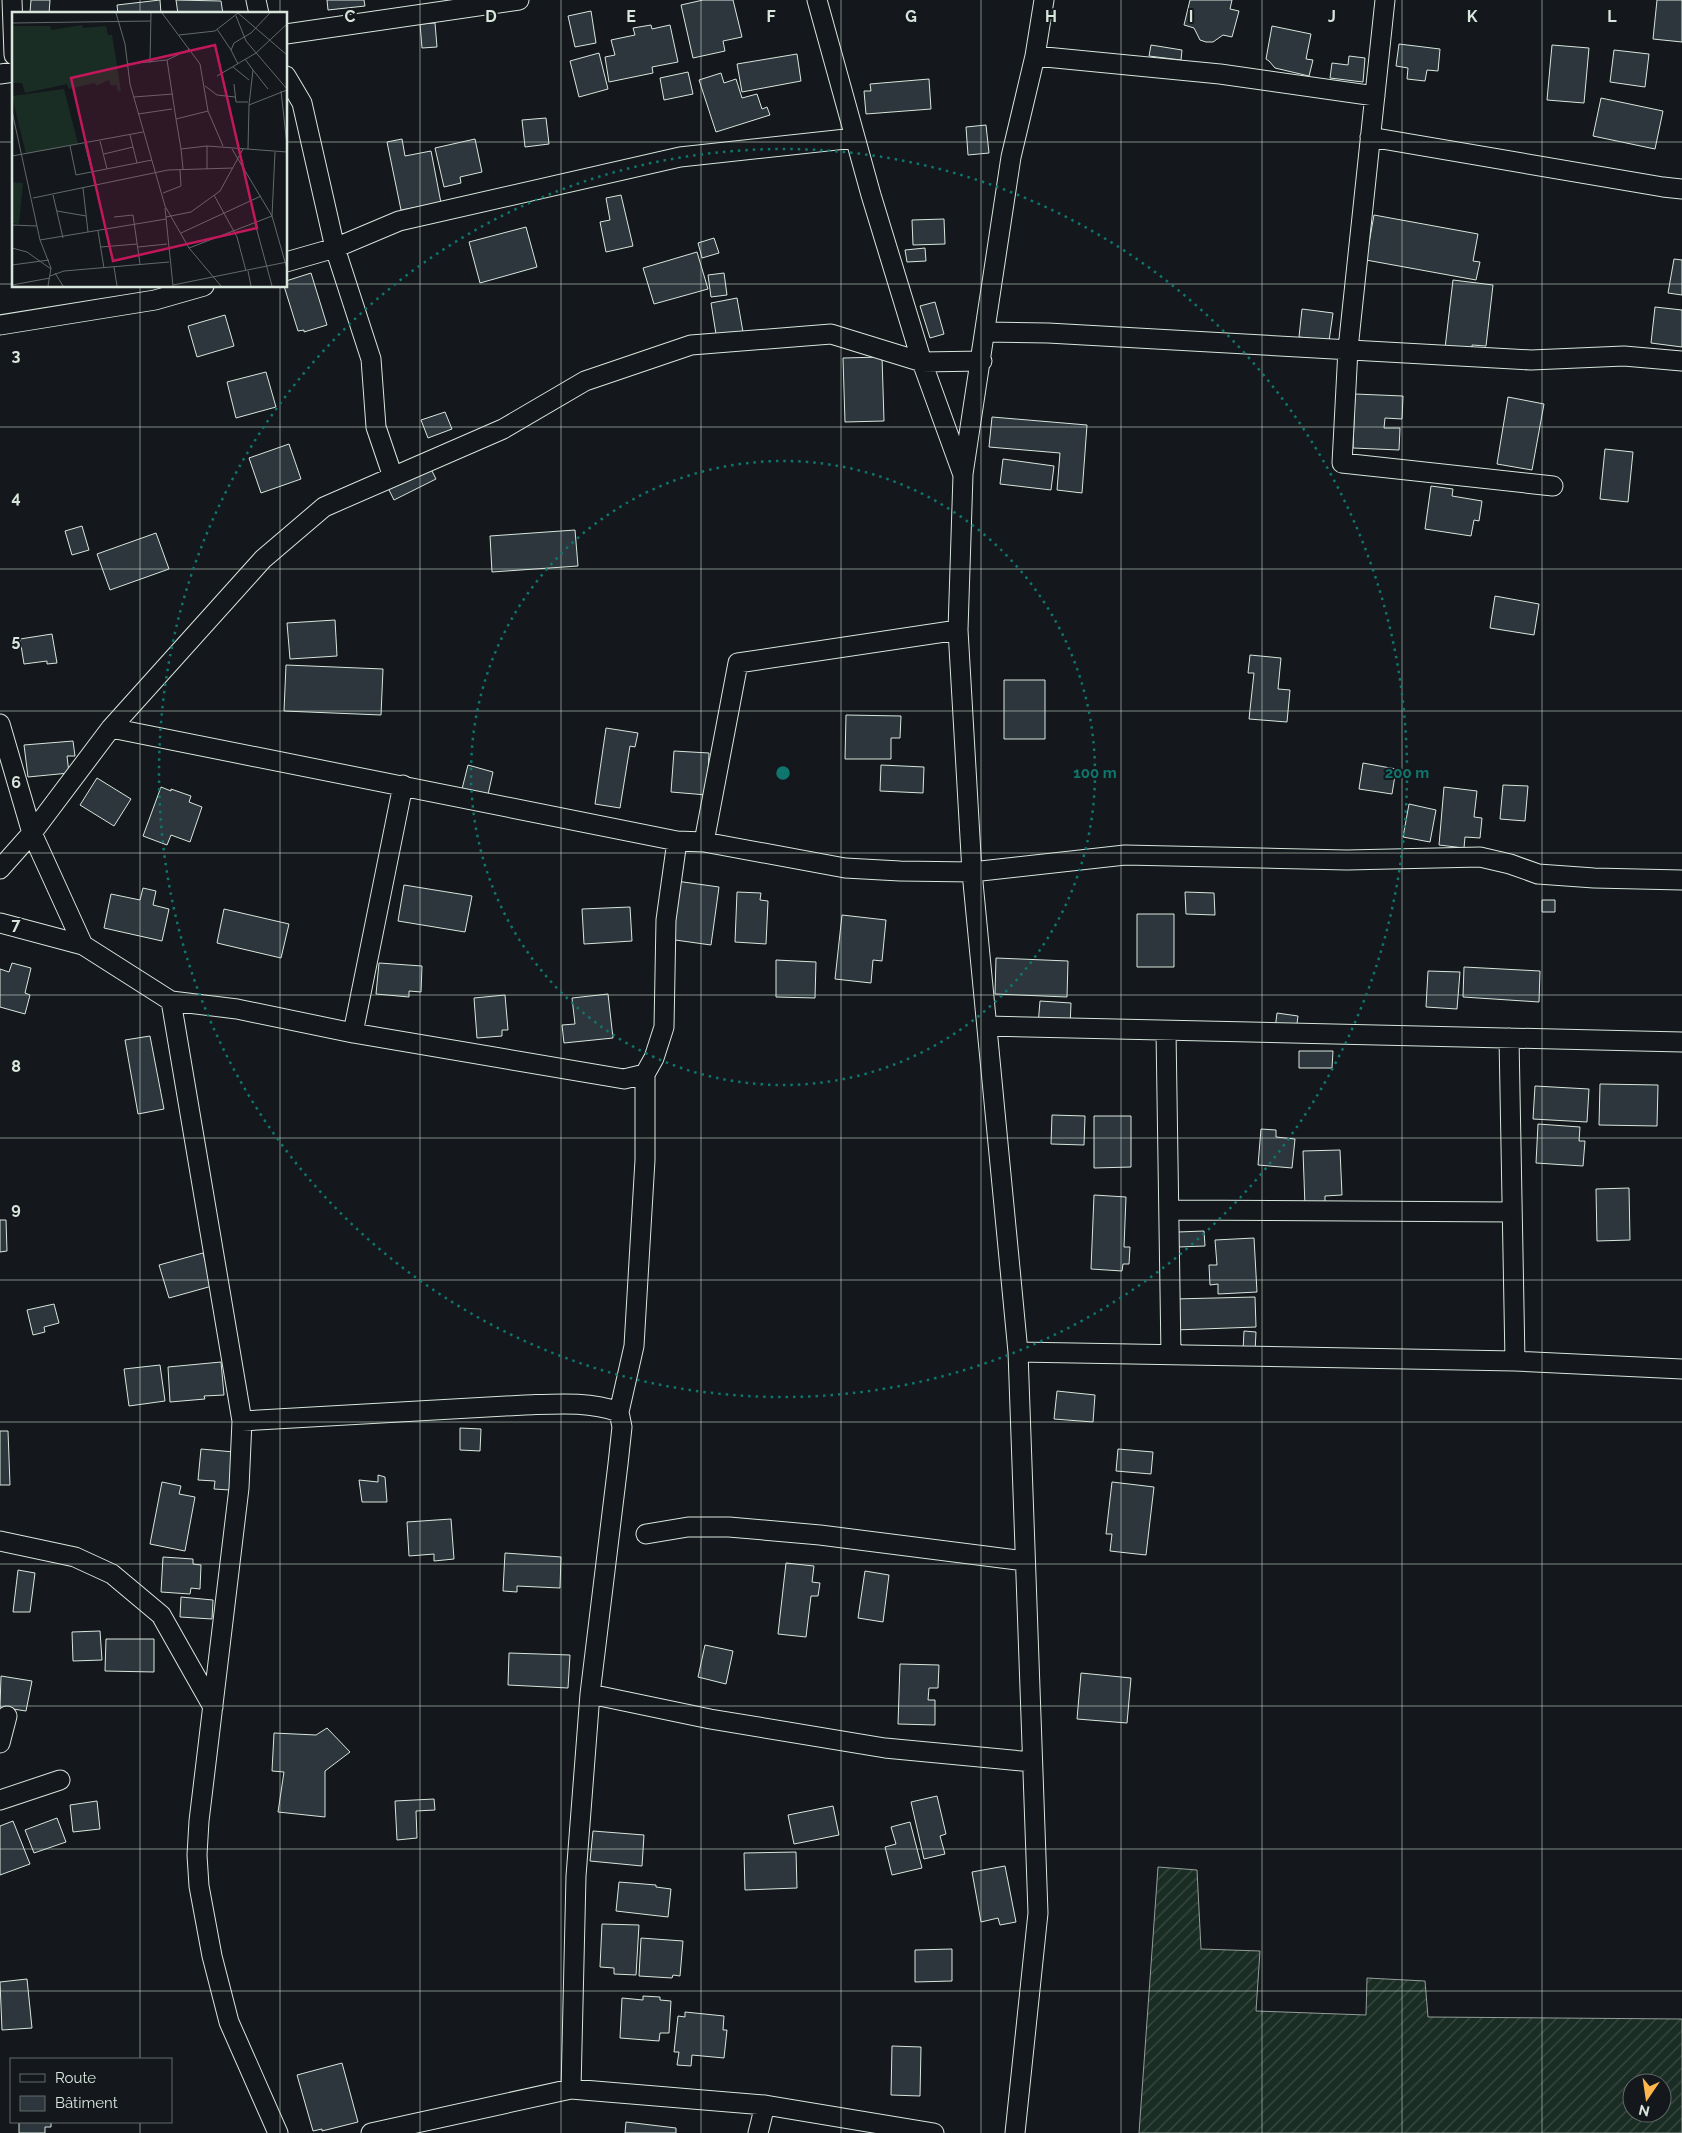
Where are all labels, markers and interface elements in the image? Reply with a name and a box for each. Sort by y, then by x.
text: C [345,7,356,26]
text: D [485,7,497,26]
text: E [626,7,636,26]
text: F [766,7,776,26]
text: G [905,7,917,26]
text: H [1045,7,1057,26]
text: I [1189,7,1193,26]
text: J [1328,7,1336,26]
text: K [1467,7,1478,26]
text: L [1607,7,1617,26]
inset map [12,12,288,288]
text: 3 [12,346,21,365]
text: 4 [11,488,21,507]
text: 5 [12,631,21,650]
centre of rings [774,764,792,782]
text: 100 m [1073,764,1117,782]
text: 200 m [1385,764,1429,782]
text: 6 [11,773,21,792]
text: 7 [12,915,21,934]
text: 8 [11,1057,21,1076]
text: 9 [11,1199,21,1218]
legend [10,2058,172,2123]
text: Route [55,2069,96,2087]
north arrow [1622,2073,1672,2123]
text: Bâtiment [55,2094,118,2112]
text: N [1637,2102,1651,2120]

